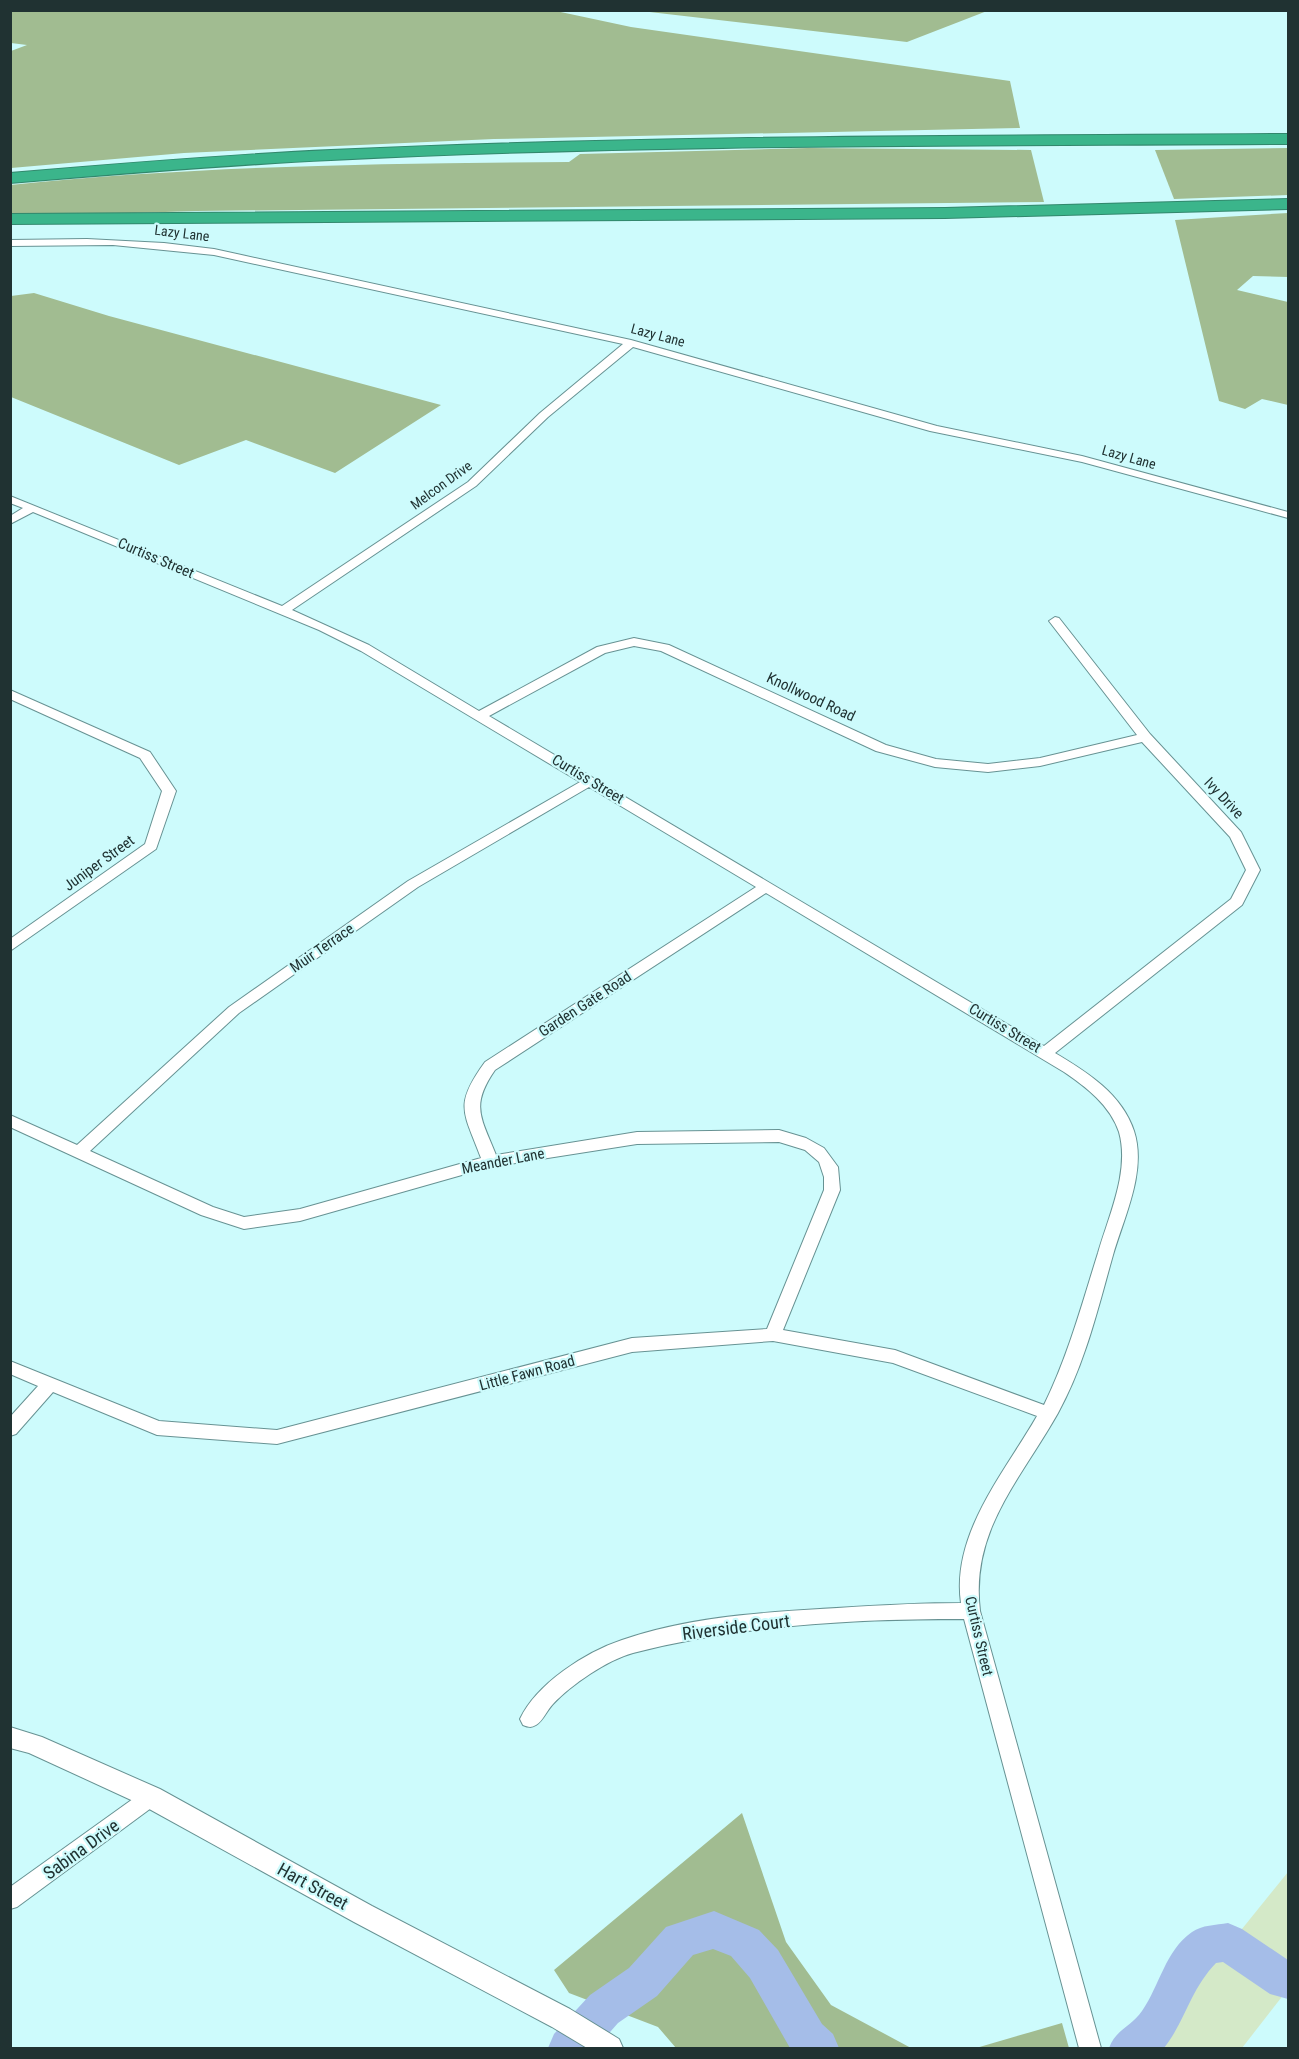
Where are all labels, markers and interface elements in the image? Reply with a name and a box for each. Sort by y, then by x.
street label: Lazy Lane [154,222,211,244]
street label: Lazy Lane [629,320,687,350]
street label: Lazy Lane [1100,442,1158,472]
street label: Melcon Drive [407,457,475,513]
street label: Curtiss Street [115,534,197,582]
street label: Knollwood Road [764,669,858,725]
street label: Curtiss Street [549,750,627,808]
street label: Ivy Drive [1200,774,1248,822]
street label: Juniper Street [60,831,138,895]
street label: Muir Terrace [287,919,357,977]
street label: Garden Gate Road [535,967,635,1041]
street label: Curtiss Street [966,999,1044,1057]
street label: Meander Lane [460,1144,546,1178]
street label: Little Fawn Road [477,1352,577,1394]
street label: Curtiss Street [961,1595,997,1677]
street label: Riverside Court [681,1610,791,1644]
street label: Sabina Drive [39,1815,123,1883]
street label: Hart Street [274,1858,352,1914]

